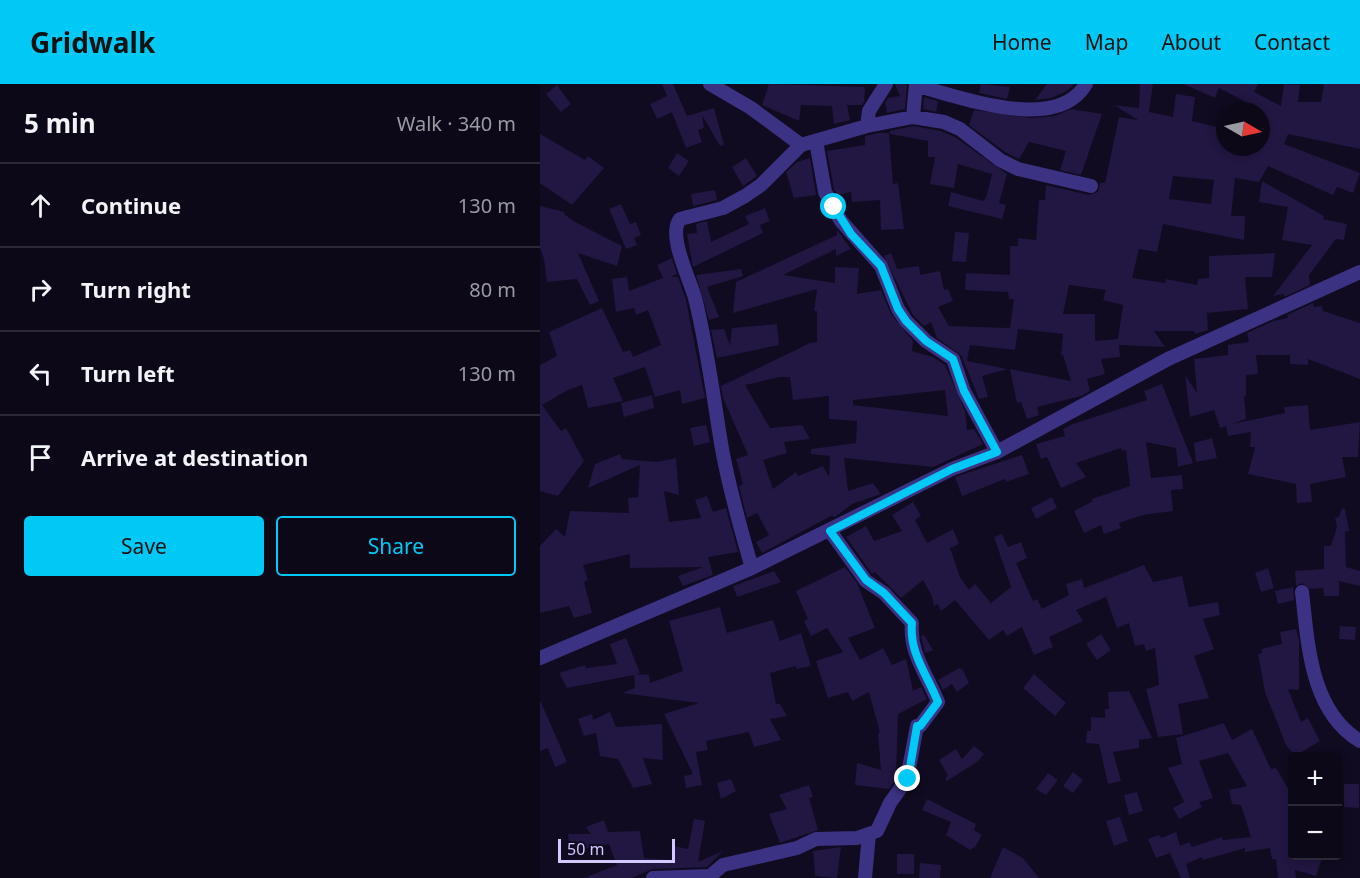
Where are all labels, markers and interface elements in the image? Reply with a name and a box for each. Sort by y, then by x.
text: Gridwalk [30,23,155,61]
text: Home [992,28,1052,56]
text: Map [1085,28,1128,56]
text: About [1161,28,1221,56]
text: Contact [1254,28,1330,56]
north arrow [1216,102,1270,156]
text: 5 min [24,105,96,141]
text: Walk · 340 m [397,110,516,137]
icon: ahead [24,189,57,222]
text: Continue [81,190,181,220]
text: 130 m [458,192,516,219]
route start [820,193,846,219]
icon: right [24,273,57,306]
text: Turn right [81,274,191,304]
text: 80 m [469,276,516,303]
icon: left [24,357,57,390]
text: Turn left [81,358,175,388]
text: 130 m [458,360,516,387]
icon: arrive [24,441,57,474]
text: Arrive at destination [81,442,308,472]
button: Save [24,516,264,576]
button: Share [276,516,516,576]
map controls [1288,752,1342,860]
button: + [1288,752,1342,806]
route end [894,765,920,791]
button: − [1288,806,1342,860]
scale bar [558,836,675,864]
text: 50 m [567,838,604,860]

